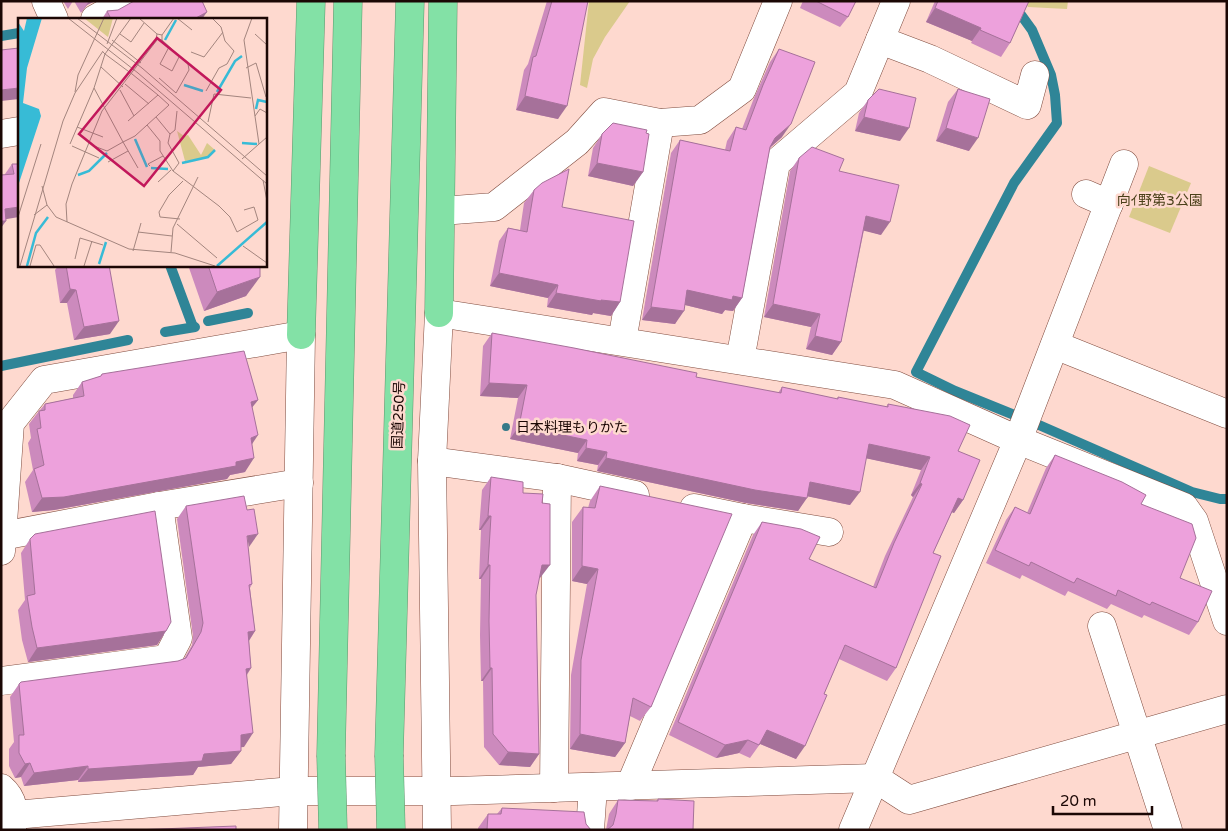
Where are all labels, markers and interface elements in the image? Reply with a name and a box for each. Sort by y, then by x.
inset map [18,18,266,266]
park label: 向ｲ野第3公園 [1117,192,1203,209]
street label: 国道250号 [389,381,408,449]
place label: 日本料理もりかた [516,419,628,436]
marker: 日本料理もりかた [500,421,512,433]
scale bar [1053,784,1152,816]
text: 20 m [1060,792,1097,810]

